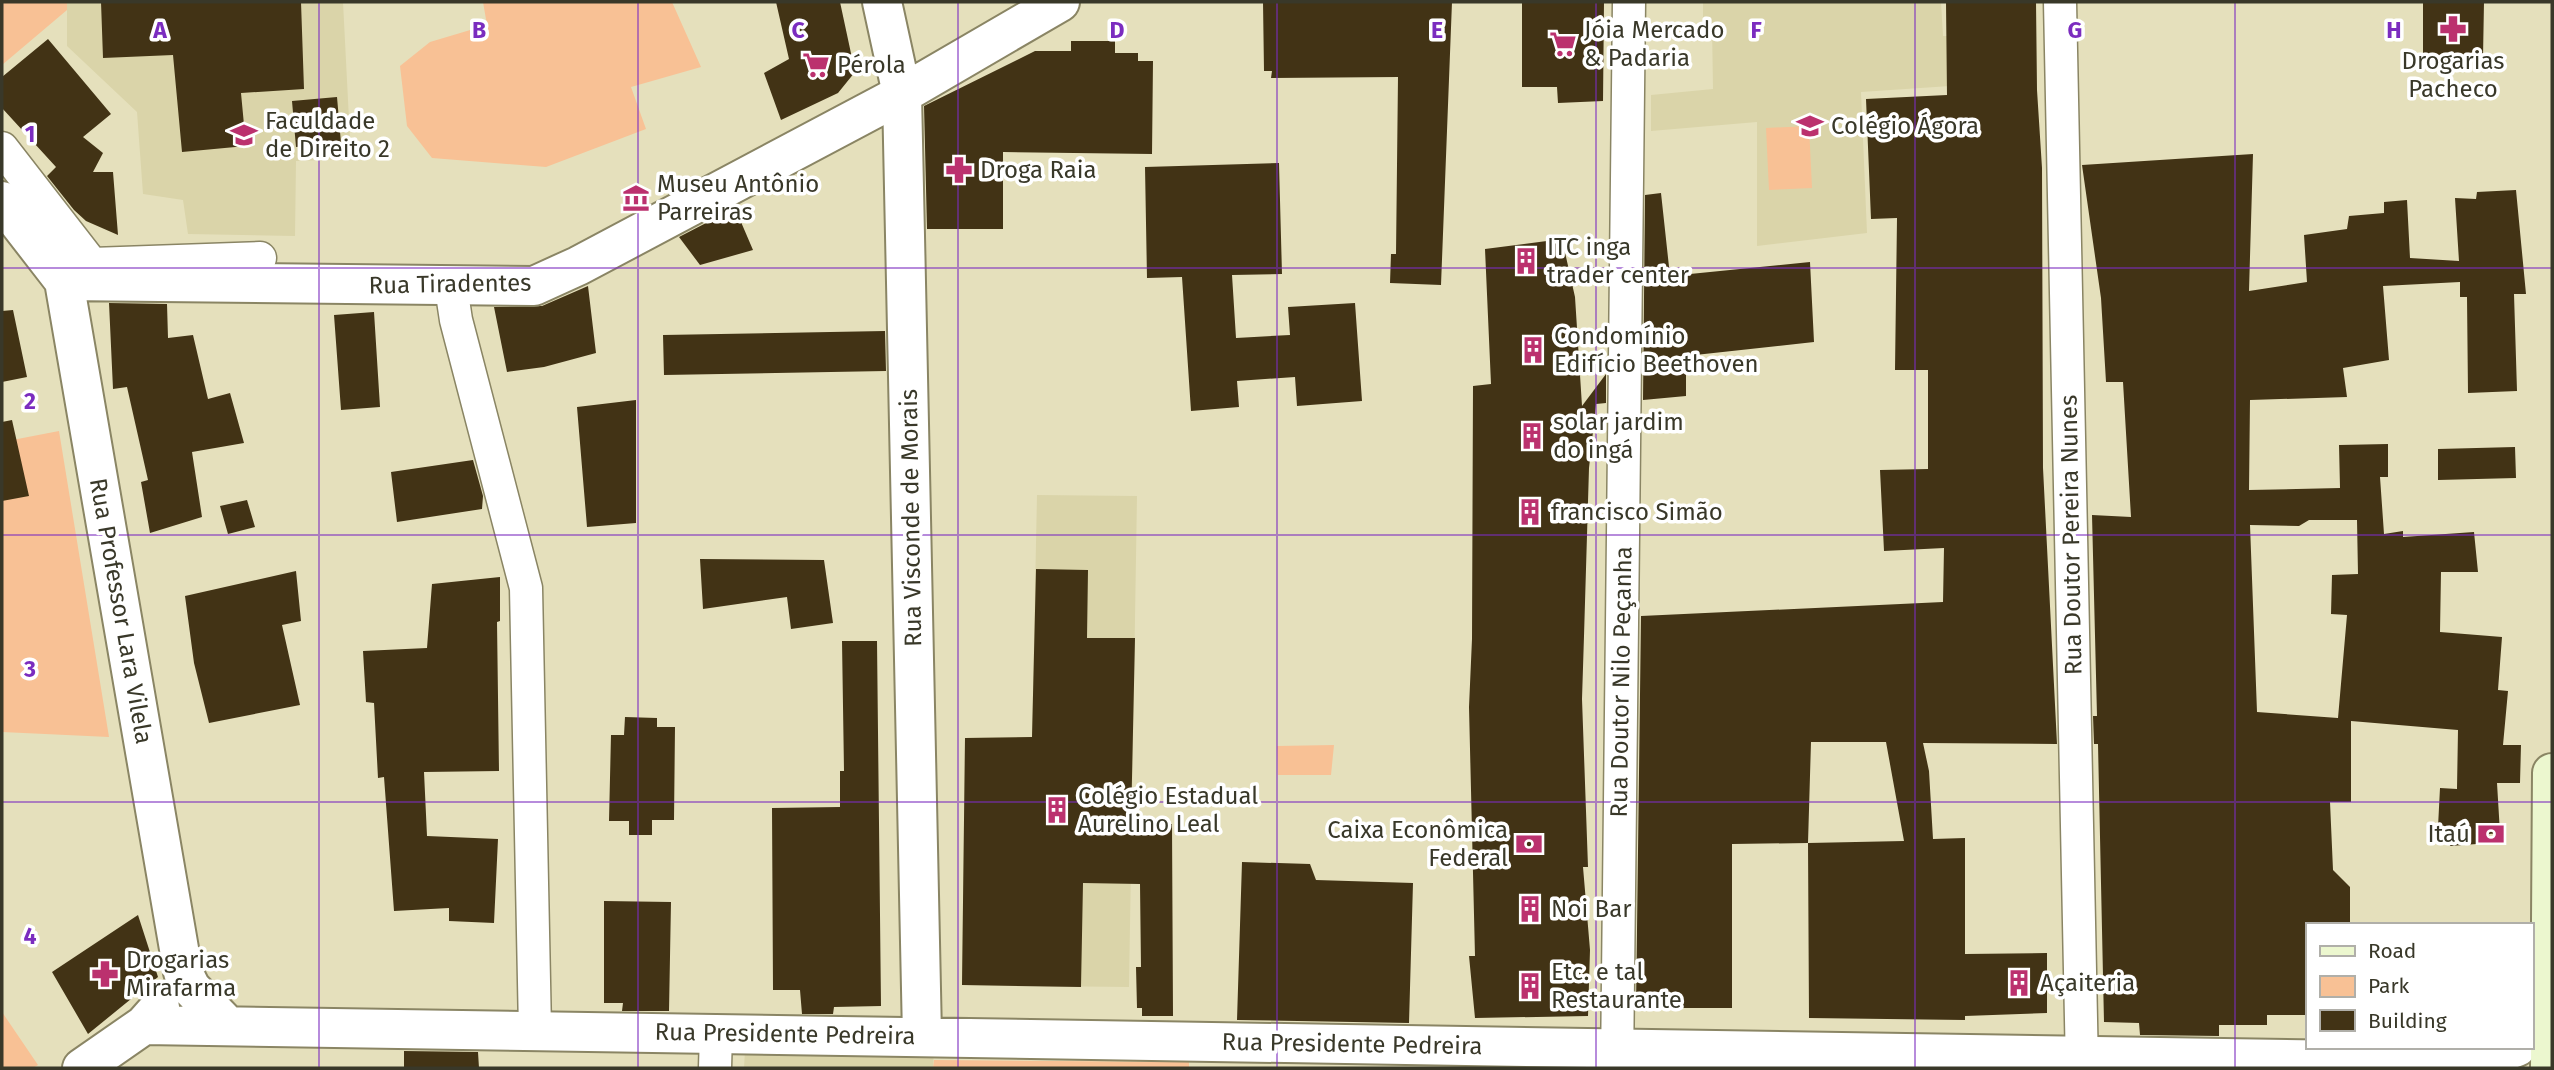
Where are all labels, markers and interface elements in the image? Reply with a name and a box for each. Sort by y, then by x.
pharmacy icon: Drogarias Pacheco [2438,14,2468,44]
text: A [152,16,167,44]
text: B [472,16,486,44]
text: C [791,16,805,44]
text: D [1110,16,1125,44]
text: E [1431,16,1443,44]
place label: Jóia Mercado & Padaria [1584,16,1724,72]
text: F [1750,16,1762,44]
text: G [2068,16,2082,44]
text: H [2386,16,2402,44]
supermarket icon: Jóia Mercado & Padaria [1548,29,1578,59]
place label: Drogarias Pacheco [2401,47,2505,103]
supermarket icon: Pérola [801,50,831,80]
place label: Pérola [837,51,906,79]
place label: Faculdade de Direito 2 [265,107,390,163]
school or university icon: Colégio Ágora [1795,111,1825,141]
place label: Colégio Ágora [1831,111,1979,140]
text: 1 [25,120,35,148]
school or university icon: Faculdade de Direito 2 [229,120,259,150]
pharmacy icon: Droga Raia [944,155,974,185]
place label: Droga Raia [980,156,1097,184]
place label: Museu Antônio Parreiras [657,170,819,226]
museum icon: Museu Antônio Parreiras [621,183,651,213]
place label: ITC inga trader center [1547,233,1690,289]
building icon: ITC inga trader center [1511,246,1541,276]
street label: Rua Tiradentes [368,269,532,299]
place label: Condomínio Edifício Beethoven [1554,322,1759,378]
building icon: Condomínio Edifício Beethoven [1518,335,1548,365]
text: 2 [24,387,36,415]
street label: Rua Visconde de Morais [895,389,927,647]
street label: Rua Doutor Pereira Nunes [2055,395,2087,675]
place label: solar jardim do ingá [1553,408,1684,464]
building icon: solar jardim do ingá [1517,421,1547,451]
street label: Rua Professor Lara Vilela [84,476,158,746]
building icon: francisco Simão [1515,497,1545,527]
place label: francisco Simão [1551,498,1723,526]
street label: Rua Doutor Nilo Peçanha [1605,546,1637,818]
text: 3 [23,655,36,683]
place label: Colégio Estadual Aurelino Leal [1078,782,1258,838]
building icon: Colégio Estadual Aurelino Leal [1042,795,1072,825]
place label: Caixa Econômica Federal [1327,816,1508,872]
bank icon: Itaú [2476,819,2506,849]
place label: Itaú [2427,820,2470,848]
bank icon: Caixa Econômica Federal [1514,829,1544,859]
building icon: Noi Bar [1515,894,1545,924]
place label: Noi Bar [1551,895,1632,923]
text: 4 [24,922,37,950]
legend [2306,923,2533,1049]
text: Road [2368,938,2416,964]
place label: Drogarias Mirafarma [126,946,236,1002]
place label: Etc. e tal Restaurante [1551,958,1682,1014]
pharmacy icon: Drogarias Mirafarma [90,959,120,989]
building icon: Açaiteria [2004,968,2034,998]
place label: Açaiteria [2040,969,2135,997]
building icon: Etc. e tal Restaurante [1515,971,1545,1001]
text: Park [2368,973,2410,999]
text: Building [2368,1008,2447,1034]
street label: Rua Presidente Pedreira [654,1018,916,1050]
street label: Rua Presidente Pedreira [1221,1028,1483,1060]

